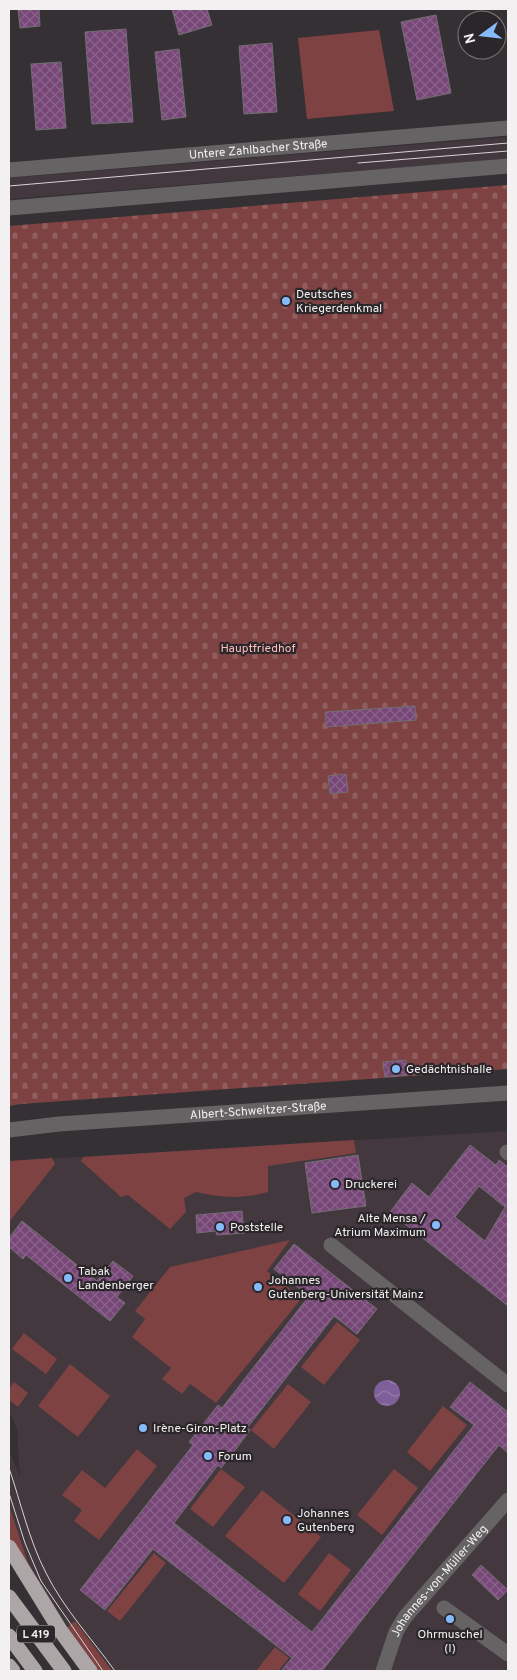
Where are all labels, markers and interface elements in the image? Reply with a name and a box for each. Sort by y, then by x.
north arrow [457,10,507,60]
text: N [461,31,480,45]
street label: Untere Zahlbacher Straße [188,136,328,164]
place label: Deutsches Kriegerdenkmal [296,287,382,317]
marker: Deutsches Kriegerdenkmal [280,295,292,307]
park label: Hauptfriedhof [221,641,295,657]
place label: Gedächtnishalle [406,1062,492,1078]
marker: Gedächtnishalle [390,1063,402,1075]
street label: Albert-Schweitzer-Straße [189,1099,327,1124]
place label: Druckerei [345,1177,397,1193]
marker: Druckerei [329,1178,341,1190]
place label: Alte Mensa / Atrium Maximum [334,1211,426,1241]
marker: Alte Mensa / Atrium Maximum [430,1219,442,1231]
place label: Poststelle [230,1220,283,1236]
marker: Poststelle [214,1221,226,1233]
place label: Tabak Landenberger [78,1264,154,1294]
marker: Tabak Landenberger [62,1272,74,1284]
place label: Johannes Gutenberg-Universität Mainz [268,1273,424,1303]
marker: Johannes Gutenberg-Universität Mainz [252,1281,264,1293]
place label: Irène-Giron-Platz [153,1421,247,1437]
marker: Irène-Giron-Platz [137,1422,149,1434]
place label: Forum [218,1449,252,1465]
marker: Forum [202,1450,214,1462]
place label: Johannes Gutenberg [297,1506,354,1536]
marker: Johannes Gutenberg [281,1514,293,1526]
street label: Johannes-von-Müller-Weg [388,1522,492,1639]
marker: Ohrmuschel (I) [444,1613,456,1625]
road number: L 419 [17,1626,55,1642]
place label: Ohrmuschel (I) [417,1627,483,1657]

